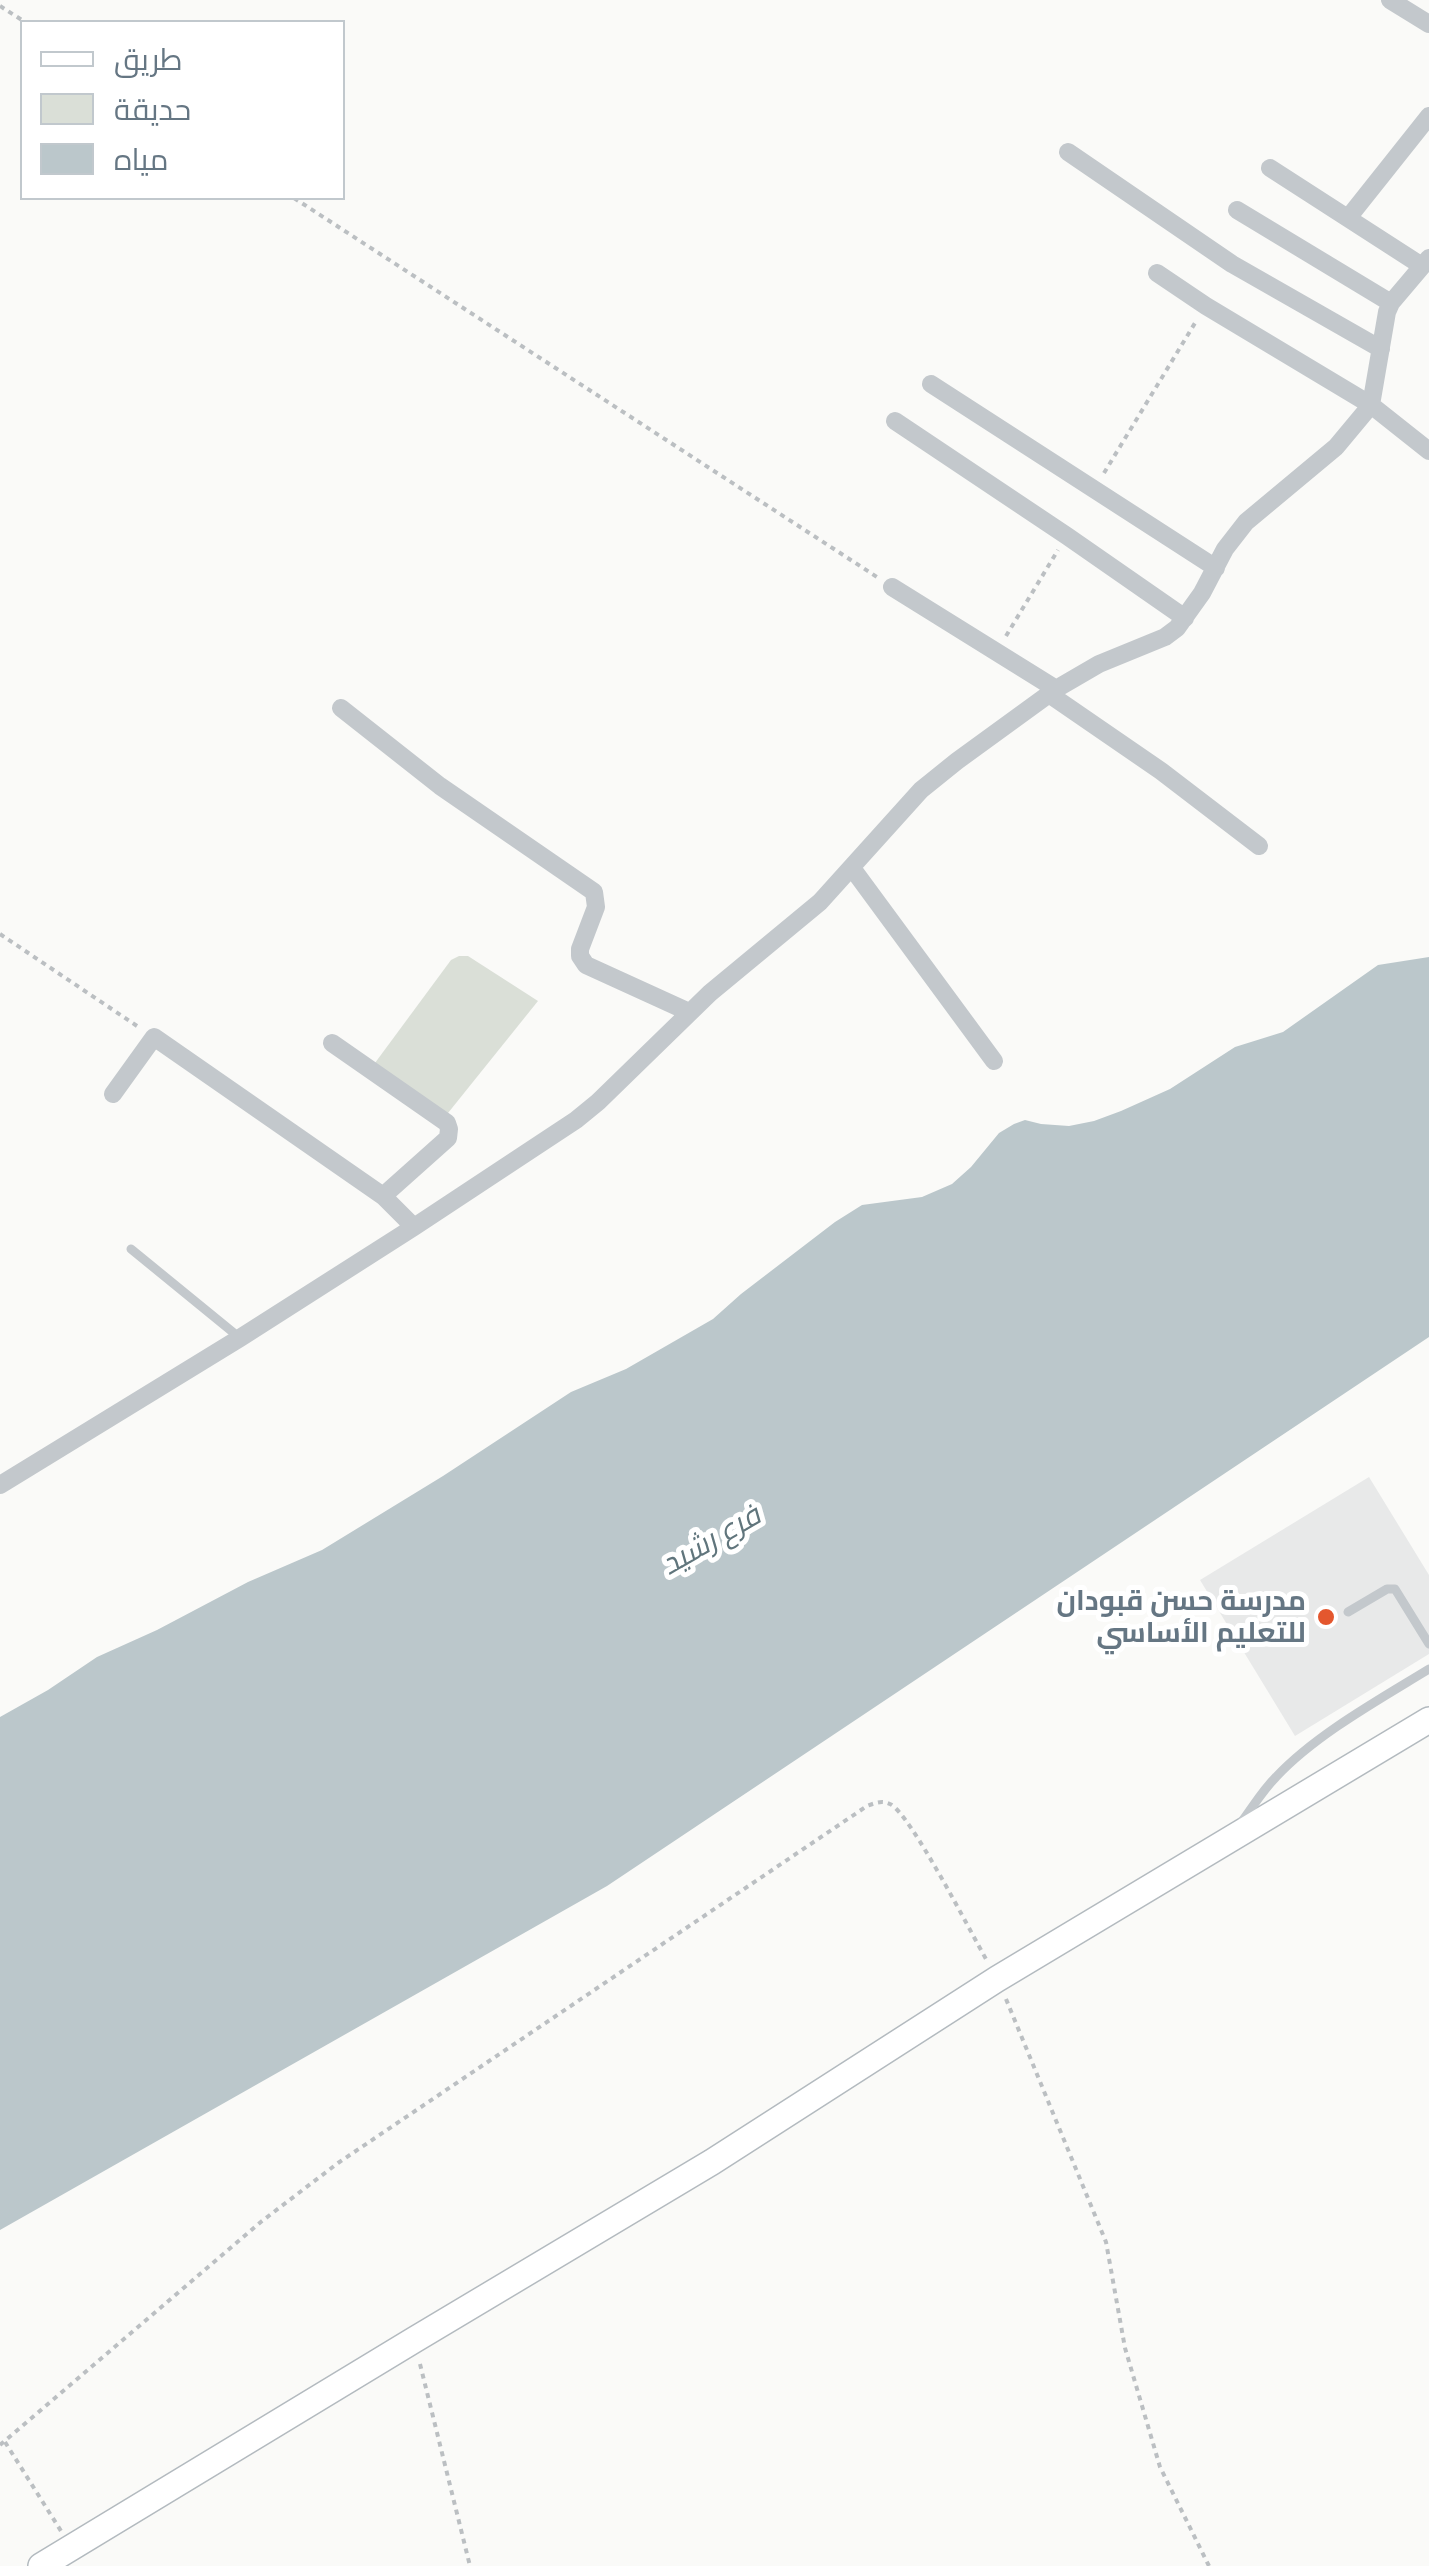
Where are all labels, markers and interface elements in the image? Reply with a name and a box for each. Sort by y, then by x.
legend [20,20,345,200]
text: طريق [114,41,183,77]
text: حديقة [114,91,191,127]
text: مياه [114,141,168,177]
water label: فرع رشيد [655,1497,767,1583]
place label: مدرسة حسن قبودان للتعليم الأساسي [1056,1584,1306,1650]
marker: مدرسة حسن قبودان للتعليم الأساسي [1315,1606,1337,1628]

